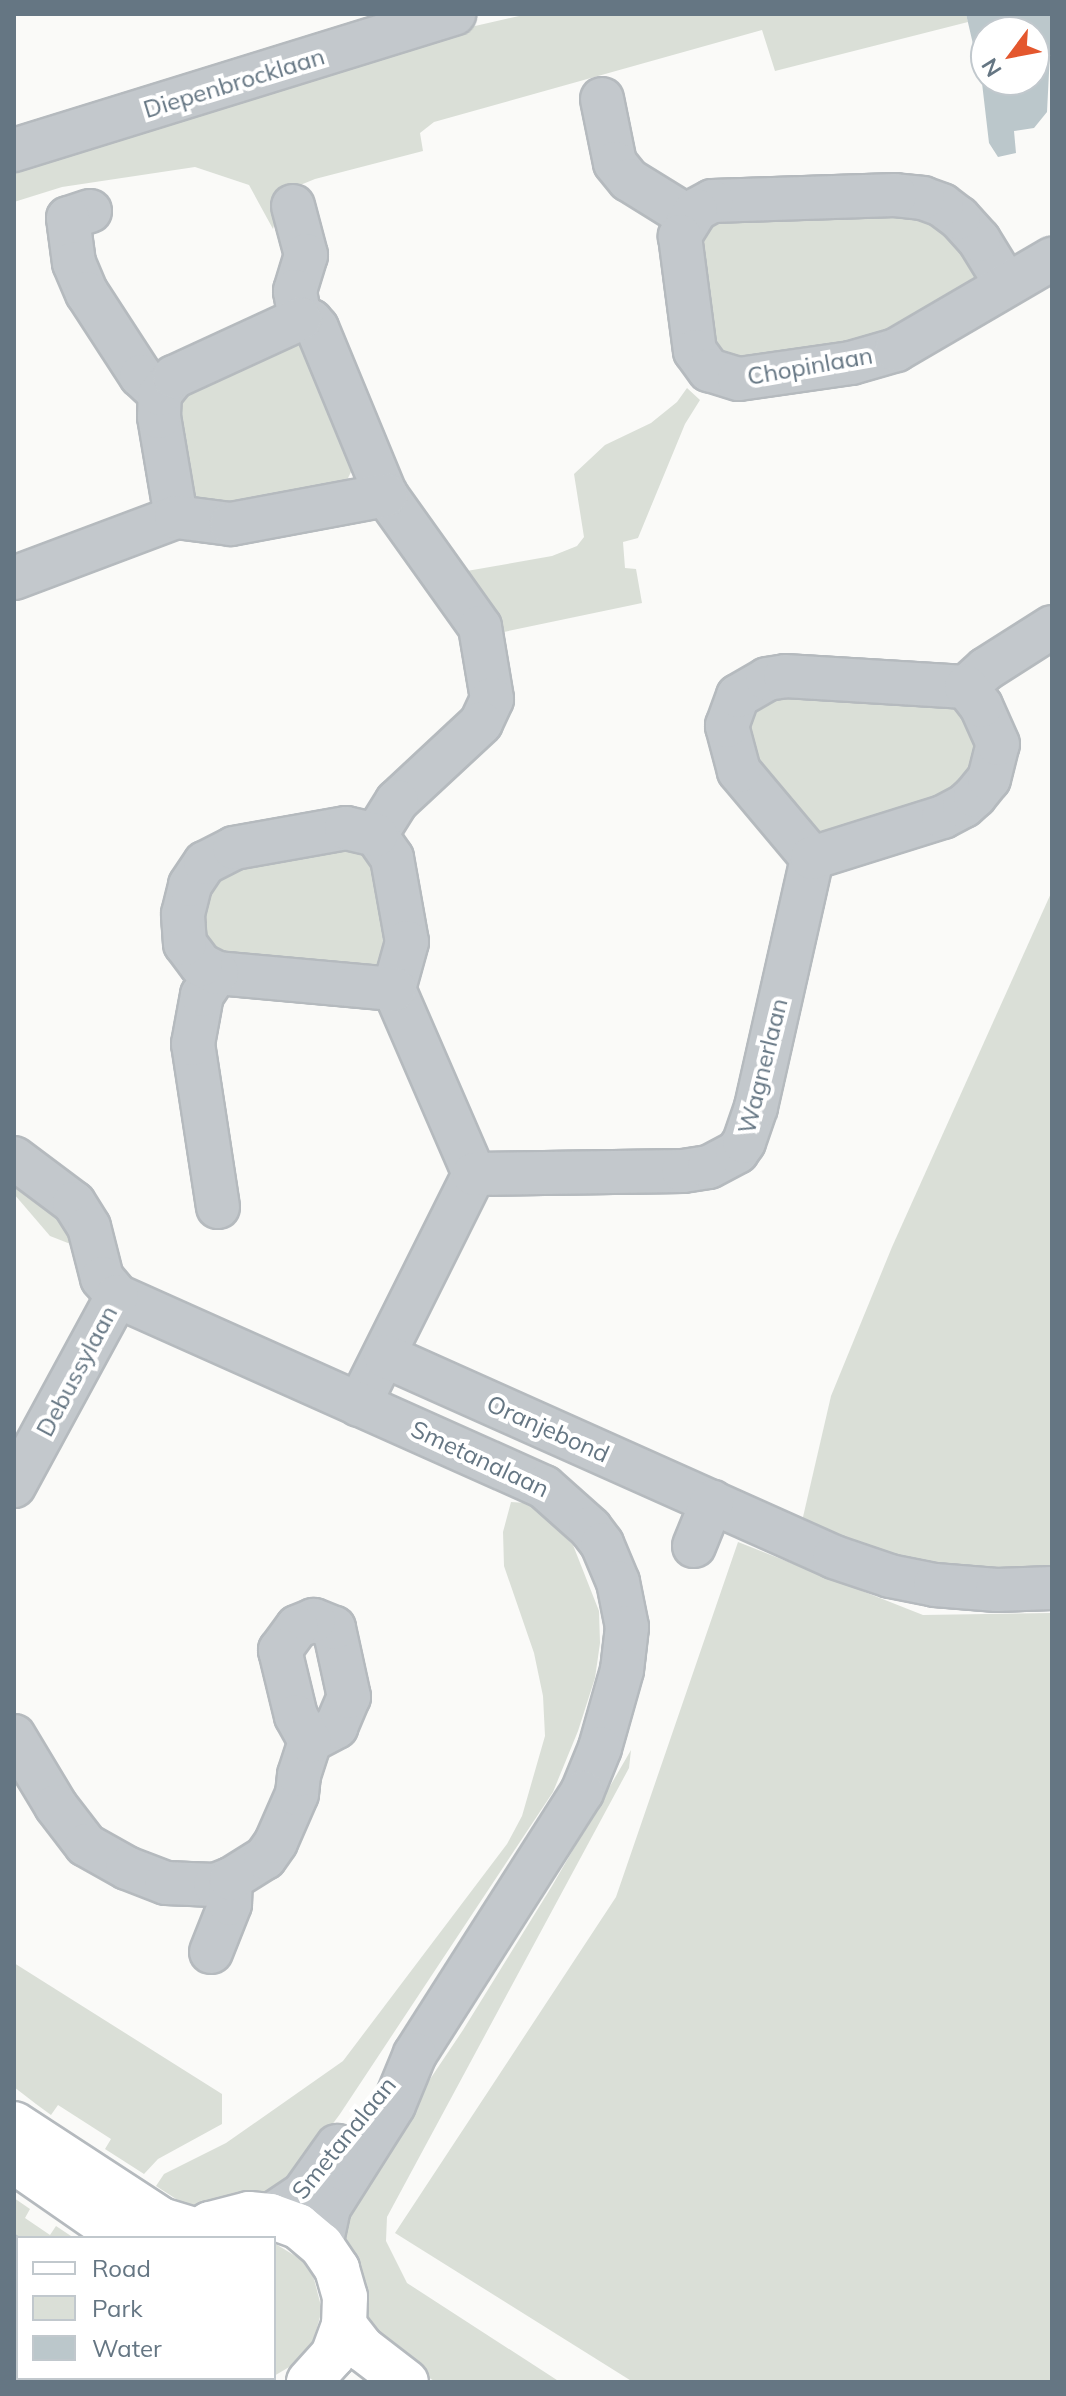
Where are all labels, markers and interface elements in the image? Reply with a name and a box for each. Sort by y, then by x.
north arrow [970,16,1050,96]
street label: Diepenbrocklaan [140,42,328,124]
text: N [975,53,1008,82]
street label: Chopinlaan [745,341,875,391]
street label: Wagnerlaan [732,995,794,1137]
street label: Debussylaan [30,1301,124,1441]
street label: Oranjebond [482,1389,614,1469]
street label: Smetanalaan [406,1414,554,1504]
street label: Smetanalaan [286,2071,402,2205]
legend [16,2236,276,2380]
text: Road [92,2253,151,2283]
text: Park [92,2293,143,2323]
text: Water [92,2333,162,2363]

